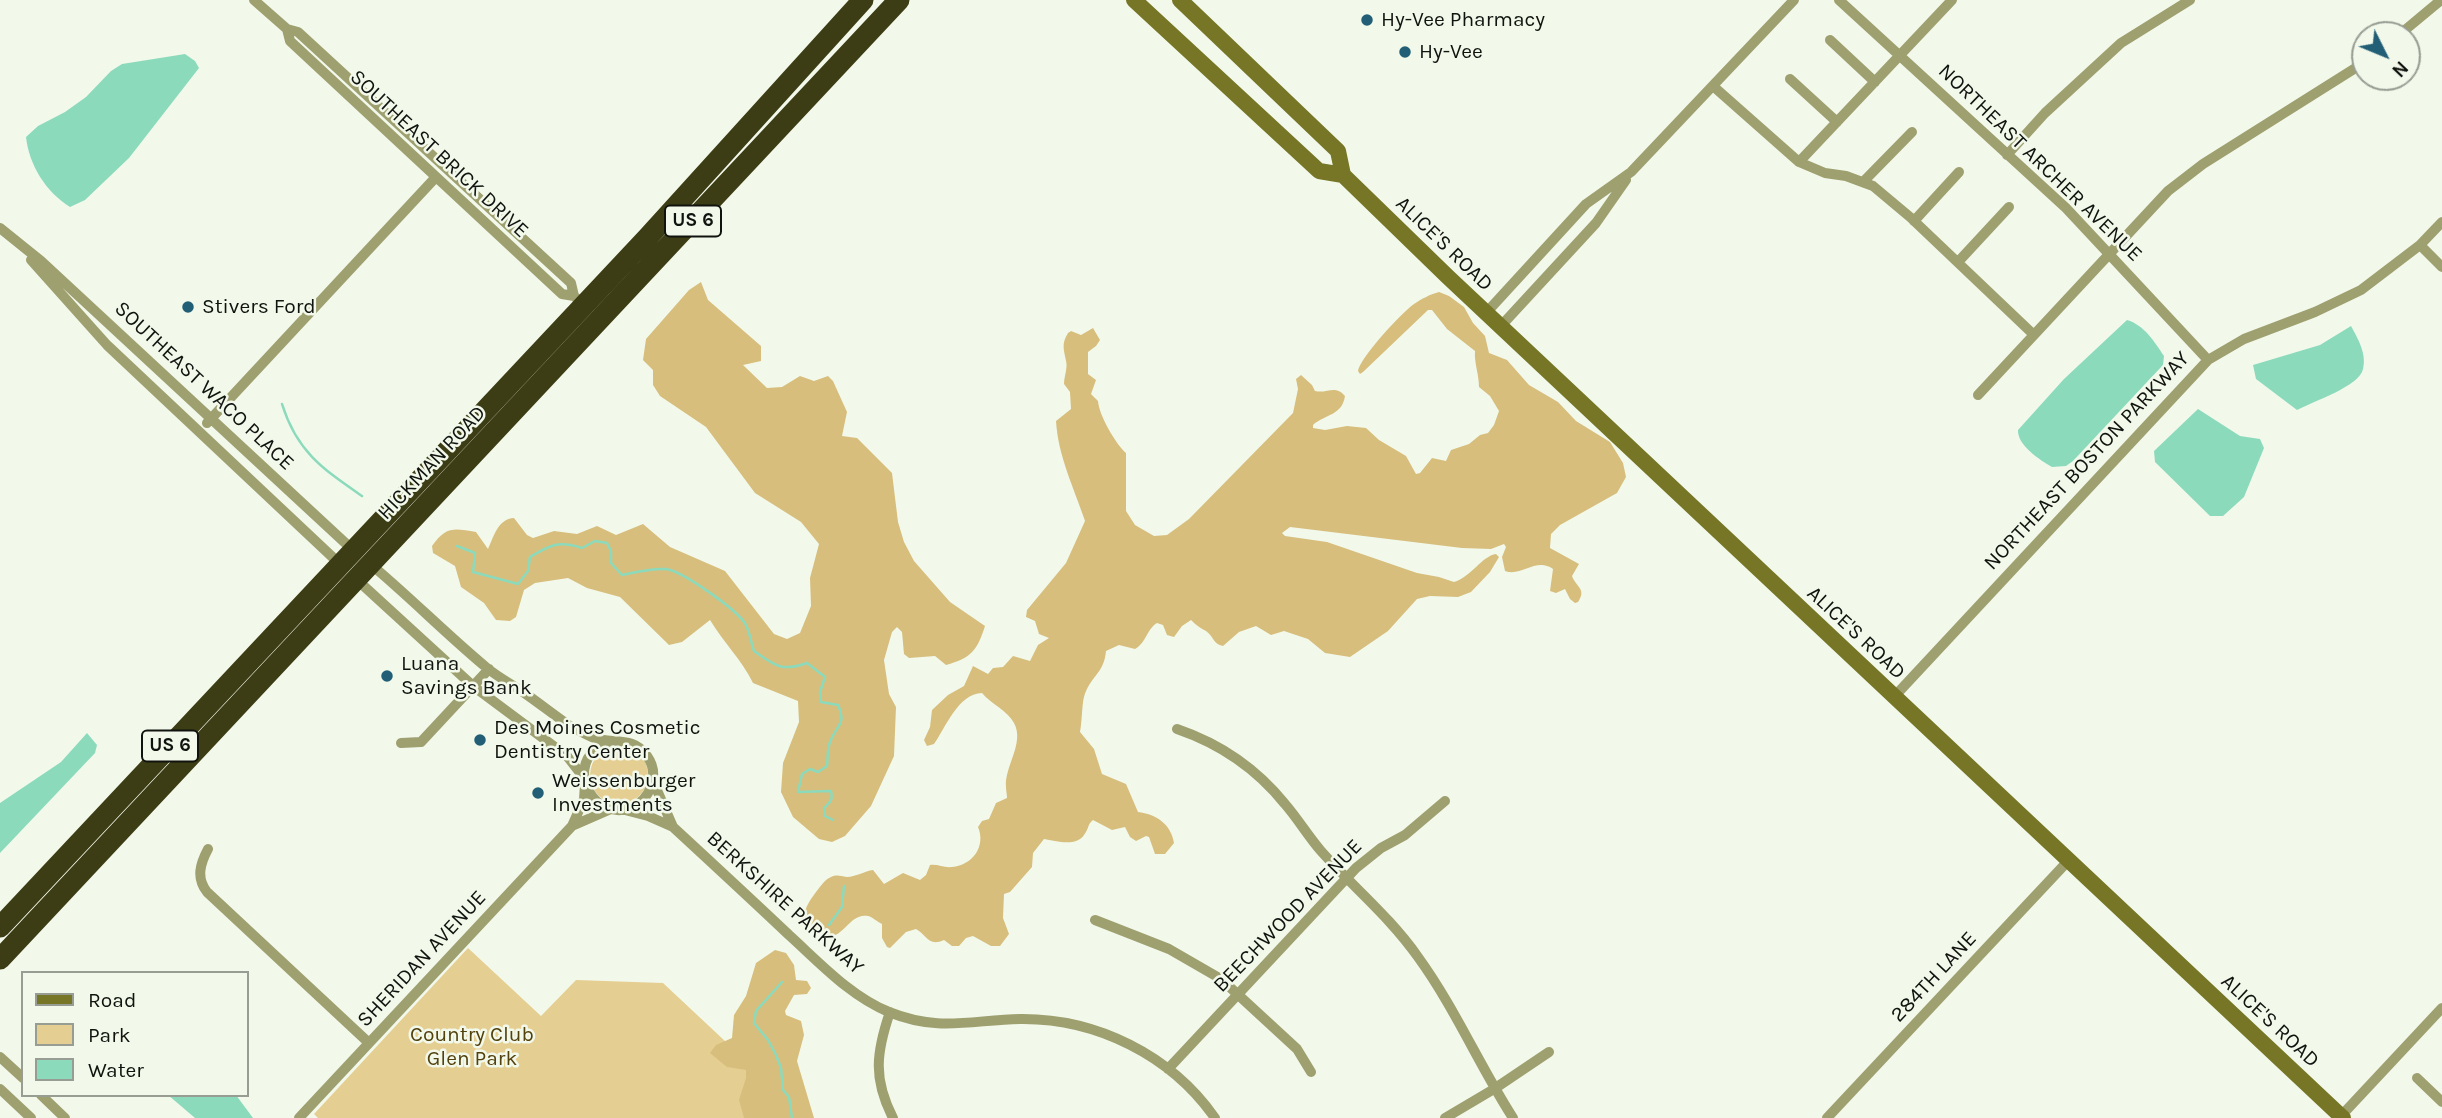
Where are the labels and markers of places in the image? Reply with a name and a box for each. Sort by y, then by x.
place label: Hy-Vee Pharmacy [1381,7,1545,33]
marker: Hy-Vee Pharmacy [1359,12,1375,28]
place label: Hy-Vee [1419,39,1483,65]
marker: Hy-Vee [1397,44,1413,60]
place label: Stivers Ford [202,294,316,320]
marker: Stivers Ford [180,299,196,315]
place label: Luana Savings Bank [401,651,532,701]
marker: Luana Savings Bank [379,668,395,684]
place label: Des Moines Cosmetic Dentistry Center [494,715,700,765]
marker: Des Moines Cosmetic Dentistry Center [472,732,488,748]
place label: Weissenburger Investments [552,768,695,818]
marker: Weissenburger Investments [530,785,546,801]

